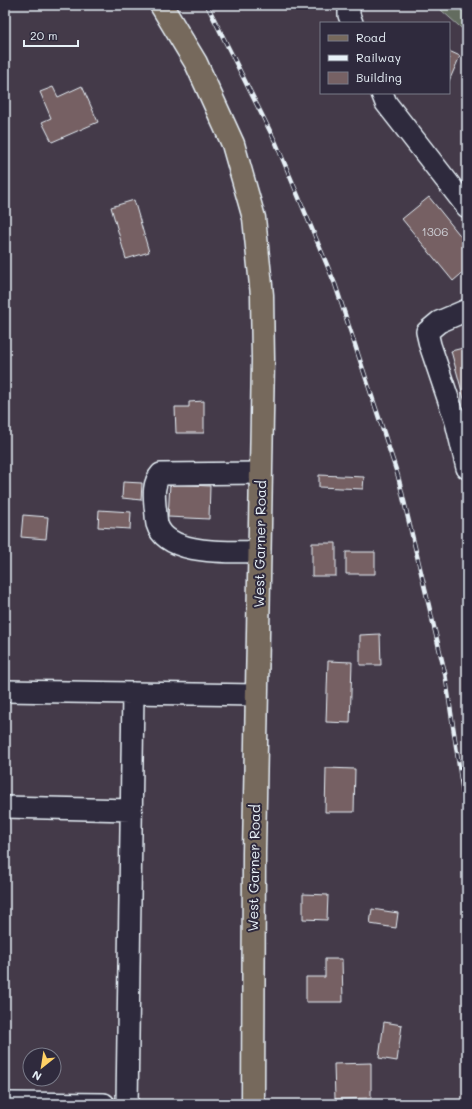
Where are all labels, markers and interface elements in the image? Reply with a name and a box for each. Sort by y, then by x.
scale bar [24,22,78,48]
legend [320,22,450,94]
text: 20 m [30,27,58,43]
text: Road [356,29,386,45]
text: Railway [356,49,401,65]
text: Building [356,69,402,85]
house number: 1306 [421,223,449,239]
street label: West Garner Road [249,480,270,608]
street label: West Garner Road [243,804,264,932]
north arrow [22,1047,62,1087]
text: N [29,1068,44,1085]

